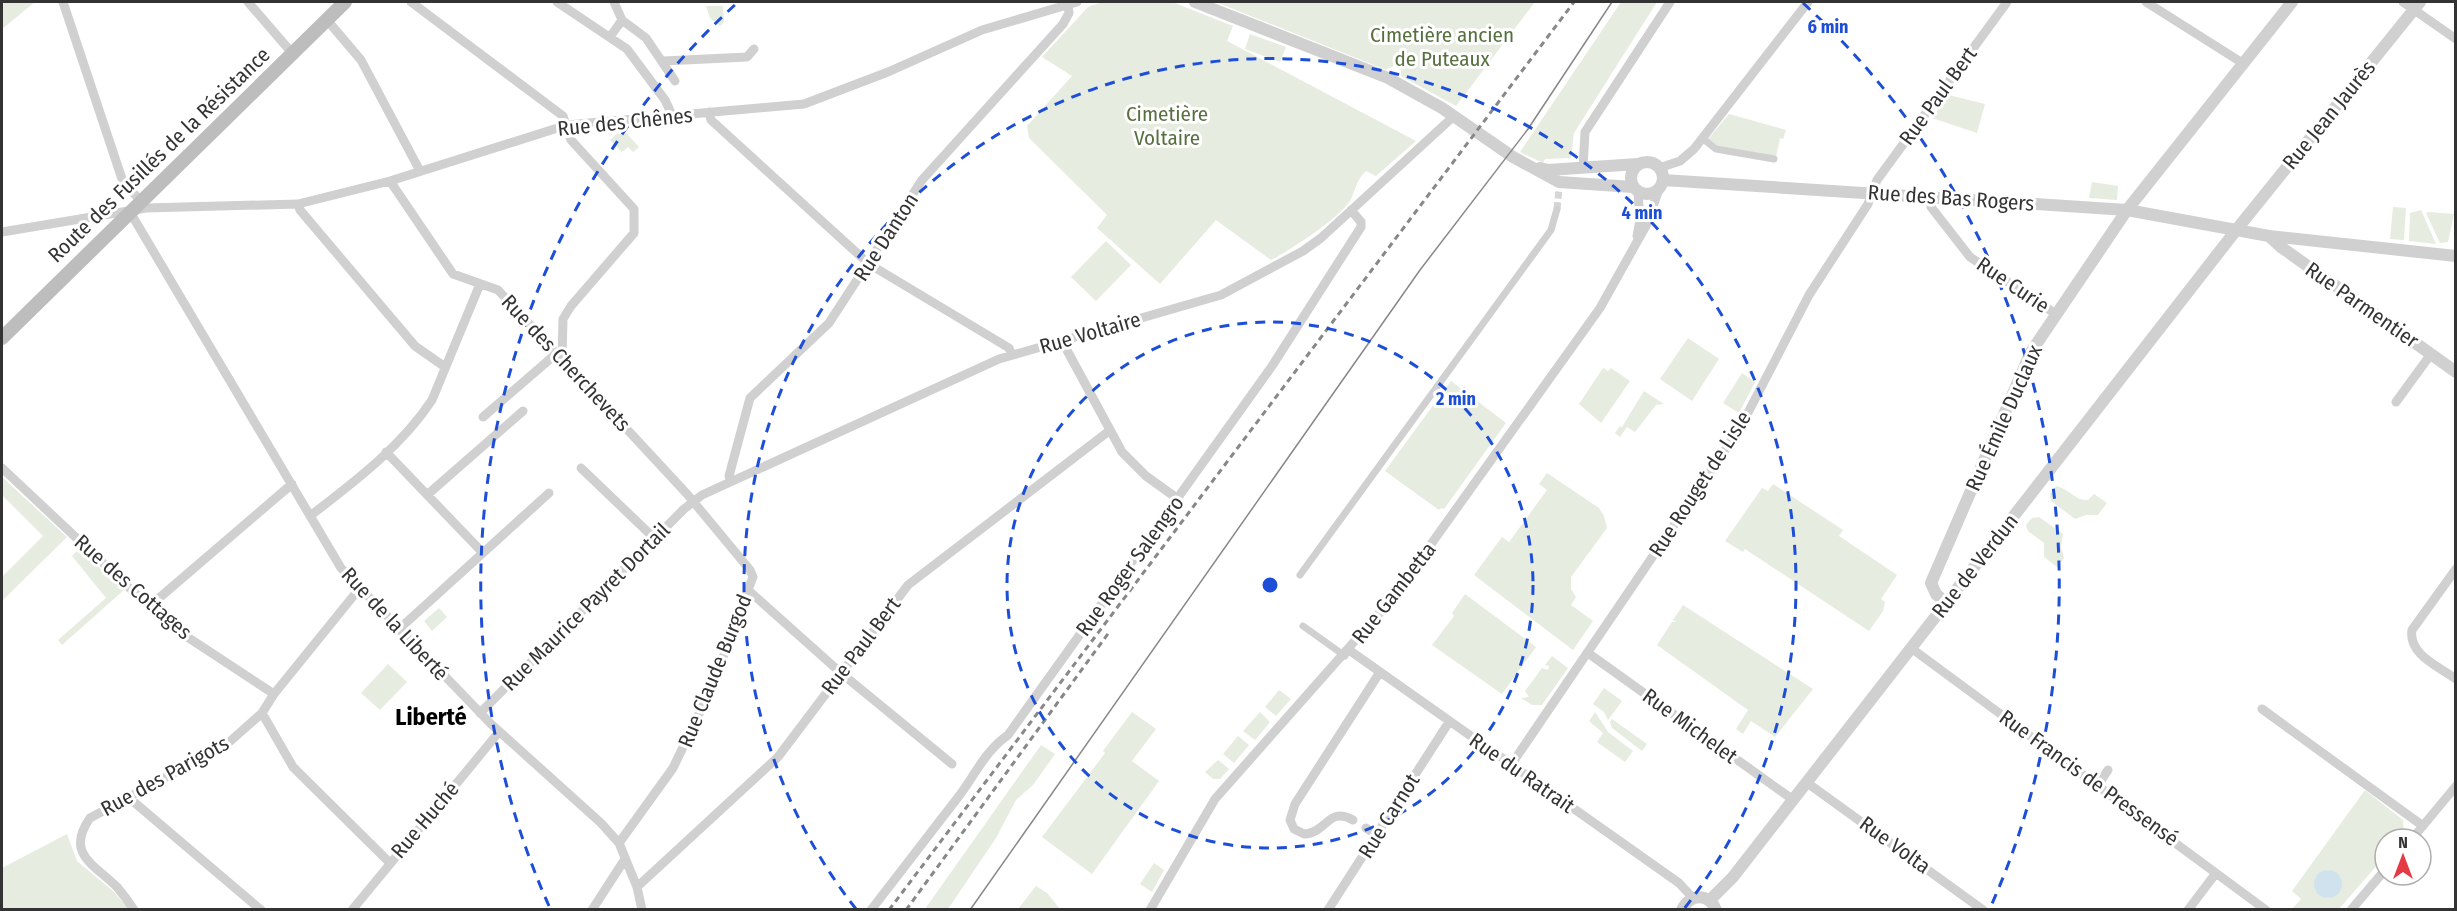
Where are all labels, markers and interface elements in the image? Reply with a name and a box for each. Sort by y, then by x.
text: 6 min [1808,16,1849,38]
park label: Cimetière ancien de Puteaux [1370,22,1514,72]
street label: Route des Fusillés de la Résistance [43,42,275,268]
street label: Rue Paul Bert [1894,42,1983,150]
street label: Rue Jean Jaurès [2277,55,2381,175]
park label: Cimetière Voltaire [1126,101,1208,151]
street label: Rue des Chênes [556,102,694,142]
street label: Rue des Bas Rogers [1867,179,2035,217]
street label: Rue Danton [848,188,924,286]
text: 4 min [1622,202,1662,224]
street label: Rue Curie [1972,251,2054,319]
street label: Rue Parmentier [2300,256,2424,354]
street label: Rue des Cherchevets [496,289,636,437]
street label: Rue Voltaire [1036,306,1144,360]
street label: Rue Émile Duclaux [1960,340,2048,495]
text: 2 min [1435,388,1476,410]
street label: Rue Rouget de Lisle [1643,406,1757,562]
street label: Rue Roger Salengro [1070,491,1190,641]
street label: Rue de Verdun [1926,509,2024,623]
street label: Rue Maurice Payret Dortail [497,517,676,696]
street label: Rue des Cottages [69,529,197,645]
street label: Rue Gambetta [1346,537,1442,649]
street label: Rue de la Liberté [336,562,454,686]
centre of rings [1260,575,1280,595]
street label: Rue Claude Burgod [672,591,758,751]
street label: Rue Paul Bert [816,592,906,700]
street label: Rue Michelet [1637,683,1743,769]
district label: Liberté [395,703,467,731]
street label: Rue Francis de Pressensé [1994,704,2184,852]
street label: Rue du Ratrait [1464,727,1580,819]
street label: Rue des Parigots [96,730,234,822]
street label: Rue Carnot [1353,769,1425,863]
street label: Rue Huché [386,776,464,864]
street label: Rue Volta [1854,811,1936,879]
north arrow [2373,827,2433,887]
text: N [2398,833,2408,852]

